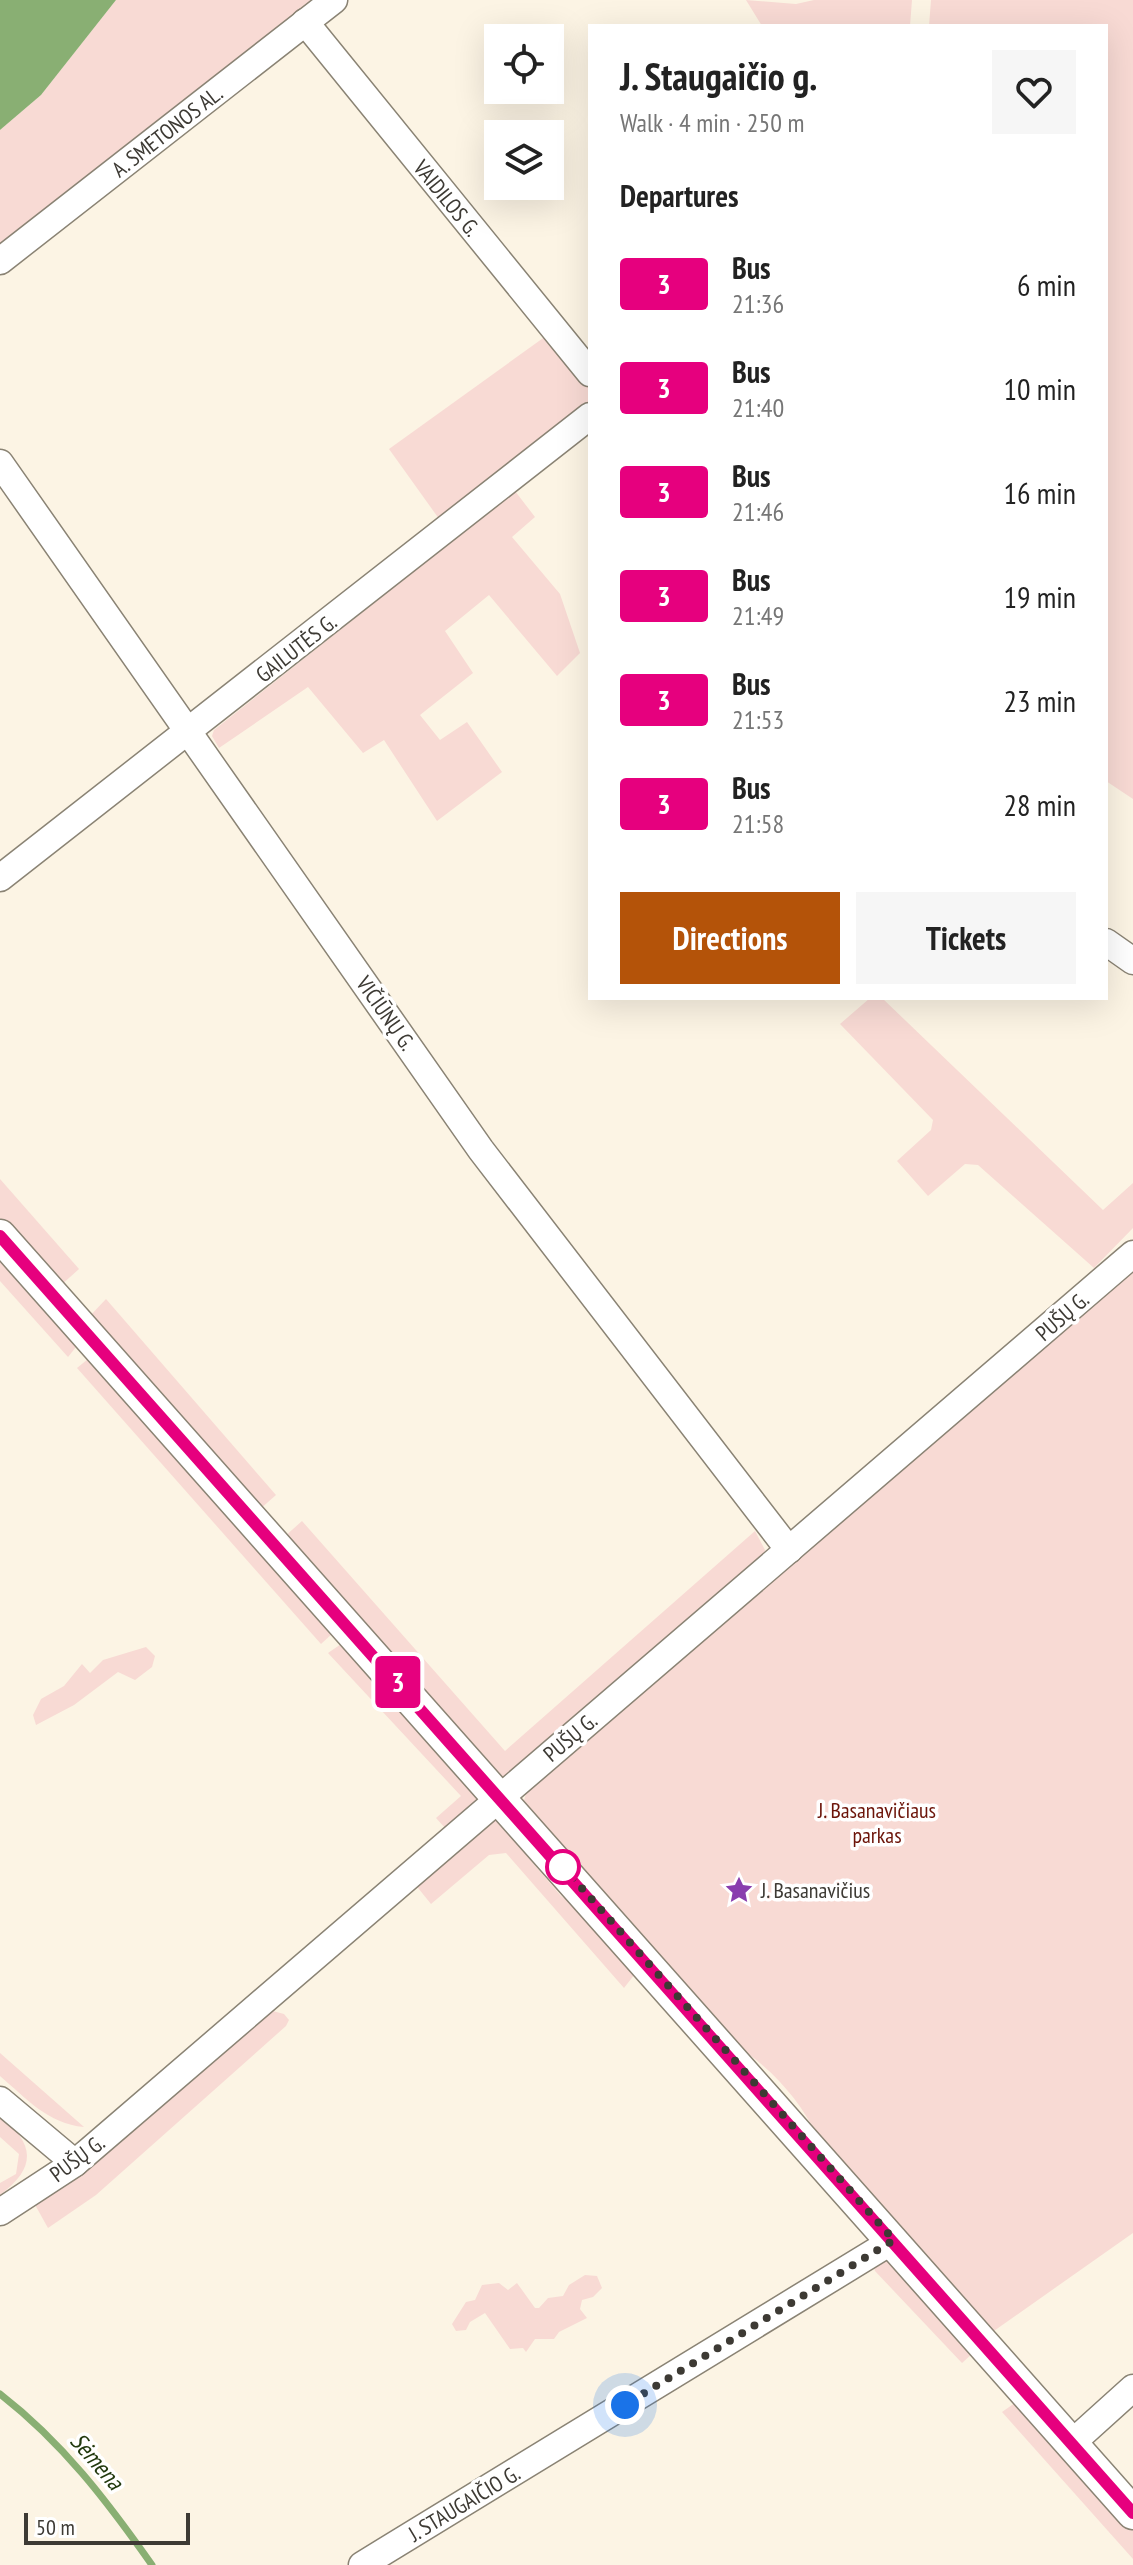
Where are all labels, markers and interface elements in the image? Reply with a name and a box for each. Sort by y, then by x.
map controls [484,24,564,200]
button: locate [484,24,564,104]
button: heart [992,50,1076,134]
text: J. Staugaičio g. [620,51,817,100]
street label: A. SMETONOS AL. [106,79,228,183]
text: Walk · 4 min · 250 m [620,106,804,139]
button: layers [484,120,564,200]
street label: VAIDILOS G. [407,153,486,242]
text: Departures [620,176,738,215]
text: Bus [732,248,771,287]
text: 3 [657,265,671,302]
text: 6 min [1017,265,1076,304]
text: 21:36 [732,287,784,320]
text: Bus [732,352,771,391]
text: 3 [657,369,671,406]
text: 10 min [1003,369,1076,408]
text: 21:40 [732,391,784,424]
text: Bus [732,456,771,495]
text: 3 [657,473,671,510]
text: 16 min [1003,473,1076,512]
text: 21:46 [732,495,784,528]
text: Bus [732,560,771,599]
text: 3 [657,577,671,614]
text: 19 min [1003,577,1076,616]
text: 21:49 [732,599,784,632]
street label: GAILUTĖS G. [250,608,342,688]
text: Bus [732,664,771,703]
text: 3 [657,681,671,718]
text: 23 min [1003,681,1076,720]
text: 21:53 [732,703,784,736]
text: Bus [732,768,771,807]
text: 3 [657,785,671,822]
text: 28 min [1003,785,1076,824]
text: 21:58 [732,807,784,840]
button: Directions [620,892,840,984]
button: Tickets [856,892,1076,984]
street label: VIČIŪNŲ G. [350,969,422,1056]
street label: PUŠŲ G. [1030,1285,1095,1347]
line badge: 3 [372,1656,424,1708]
text: 3 [391,1663,405,1700]
street label: PUŠŲ G. [537,1706,603,1768]
park label: J. Basanavičiaus parkas [817,1796,936,1849]
unlabelled marker [546,1850,580,1884]
place icon: J. Basanavičius [724,1875,754,1905]
place label: J. Basanavičius [760,1876,870,1904]
street label: PUŠŲ G. [44,2128,110,2188]
your location [605,2385,645,2425]
water label: Sėmena [64,2426,131,2497]
street label: J. STAUGAIČIO G. [402,2459,525,2548]
scale bar [24,2509,190,2545]
text: 50 m [36,2513,75,2541]

